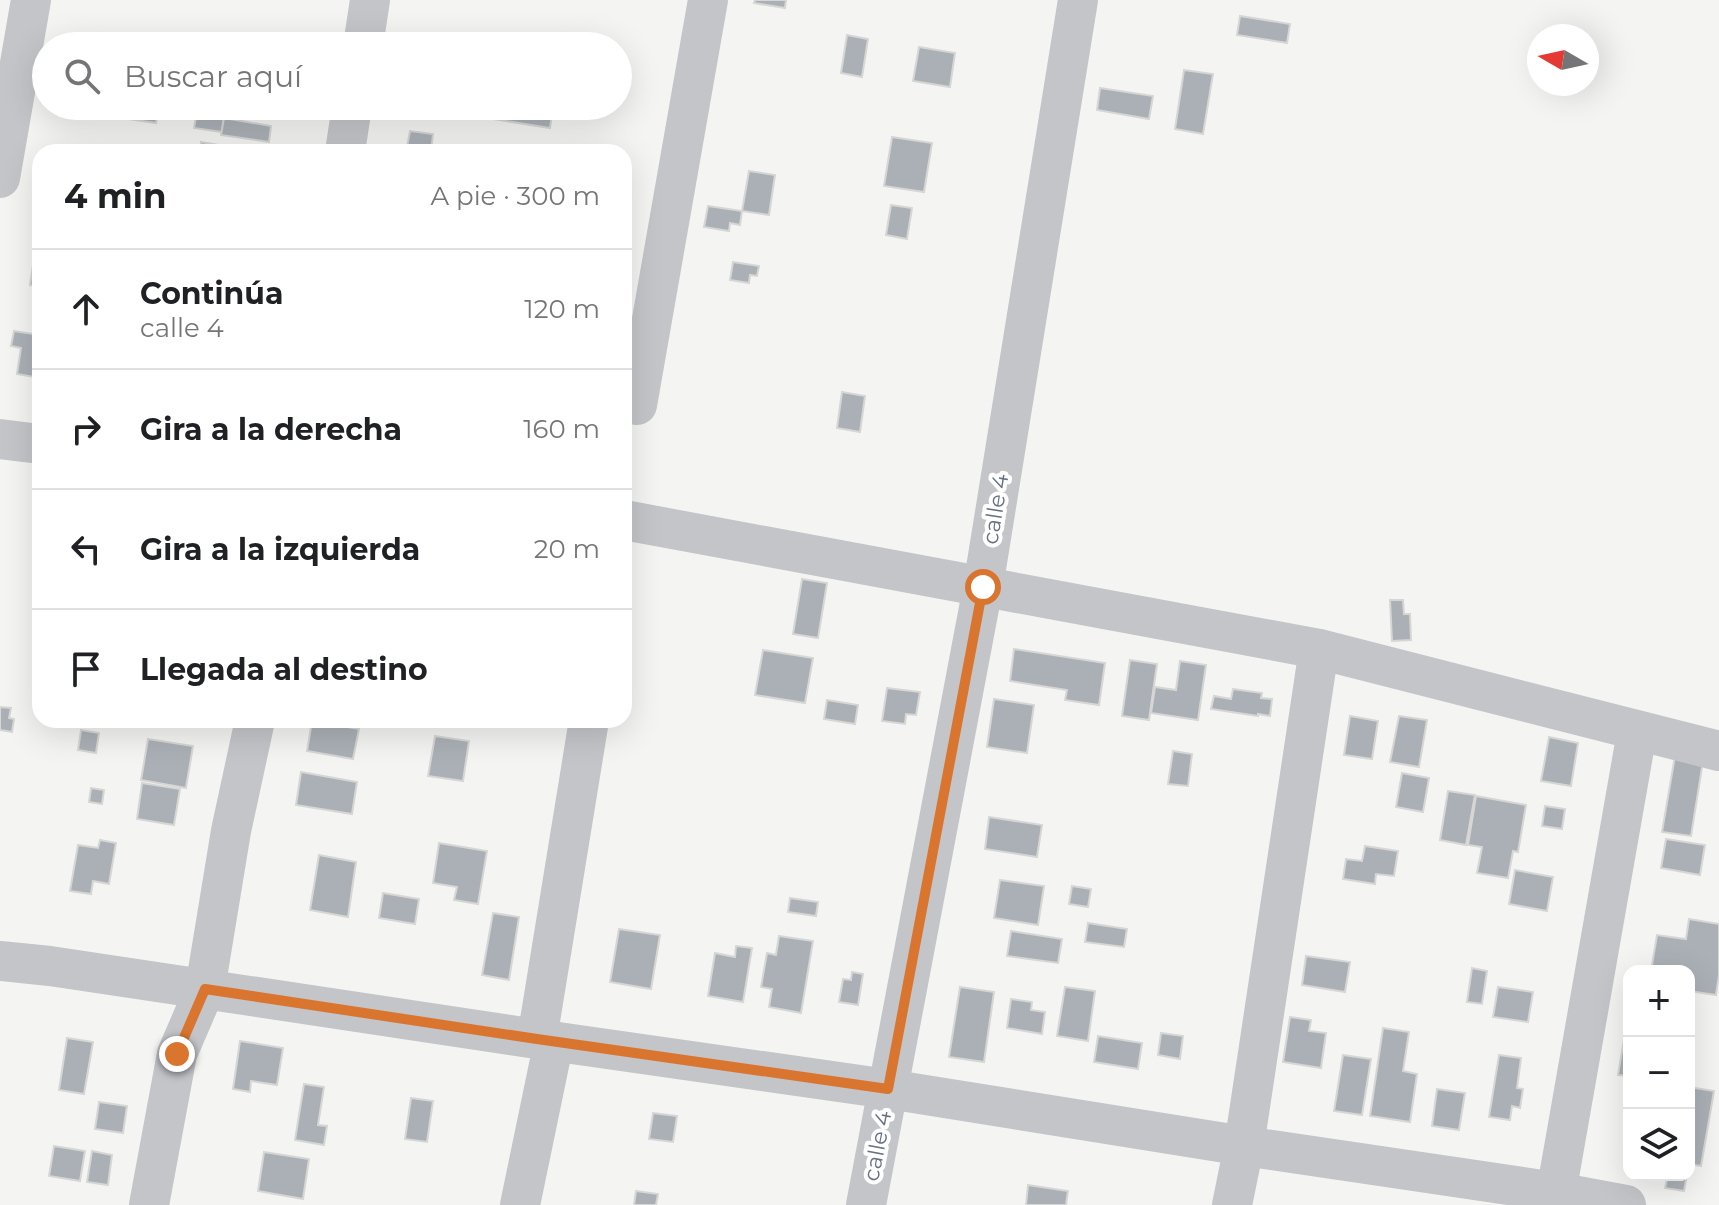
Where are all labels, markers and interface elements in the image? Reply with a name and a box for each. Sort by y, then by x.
north arrow [1527,24,1599,96]
search box [32,32,632,120]
icon: search [60,54,104,98]
text: Buscar aquí [124,58,302,95]
text: 4 min [64,175,166,217]
text: A pie · 300 m [431,180,600,212]
text: Continúa [140,275,283,312]
icon: ahead [64,287,108,331]
text: 120 m [524,293,600,325]
text: calle 4 [140,312,224,344]
icon: right [64,407,108,451]
text: Gira a la derecha [140,411,402,448]
text: 160 m [523,413,600,445]
street label: calle 4 [977,472,1014,546]
icon: left [64,527,108,571]
text: Gira a la izquierda [140,531,420,568]
text: 20 m [534,533,600,565]
route start [965,569,1001,605]
icon: arrive [64,647,108,691]
text: Llegada al destino [140,651,428,688]
map controls [1623,965,1695,1181]
button: + [1623,965,1695,1037]
route end [159,1036,195,1072]
button: − [1623,1037,1695,1109]
street label: calle 4 [857,1108,898,1183]
button: layers [1623,1109,1695,1181]

